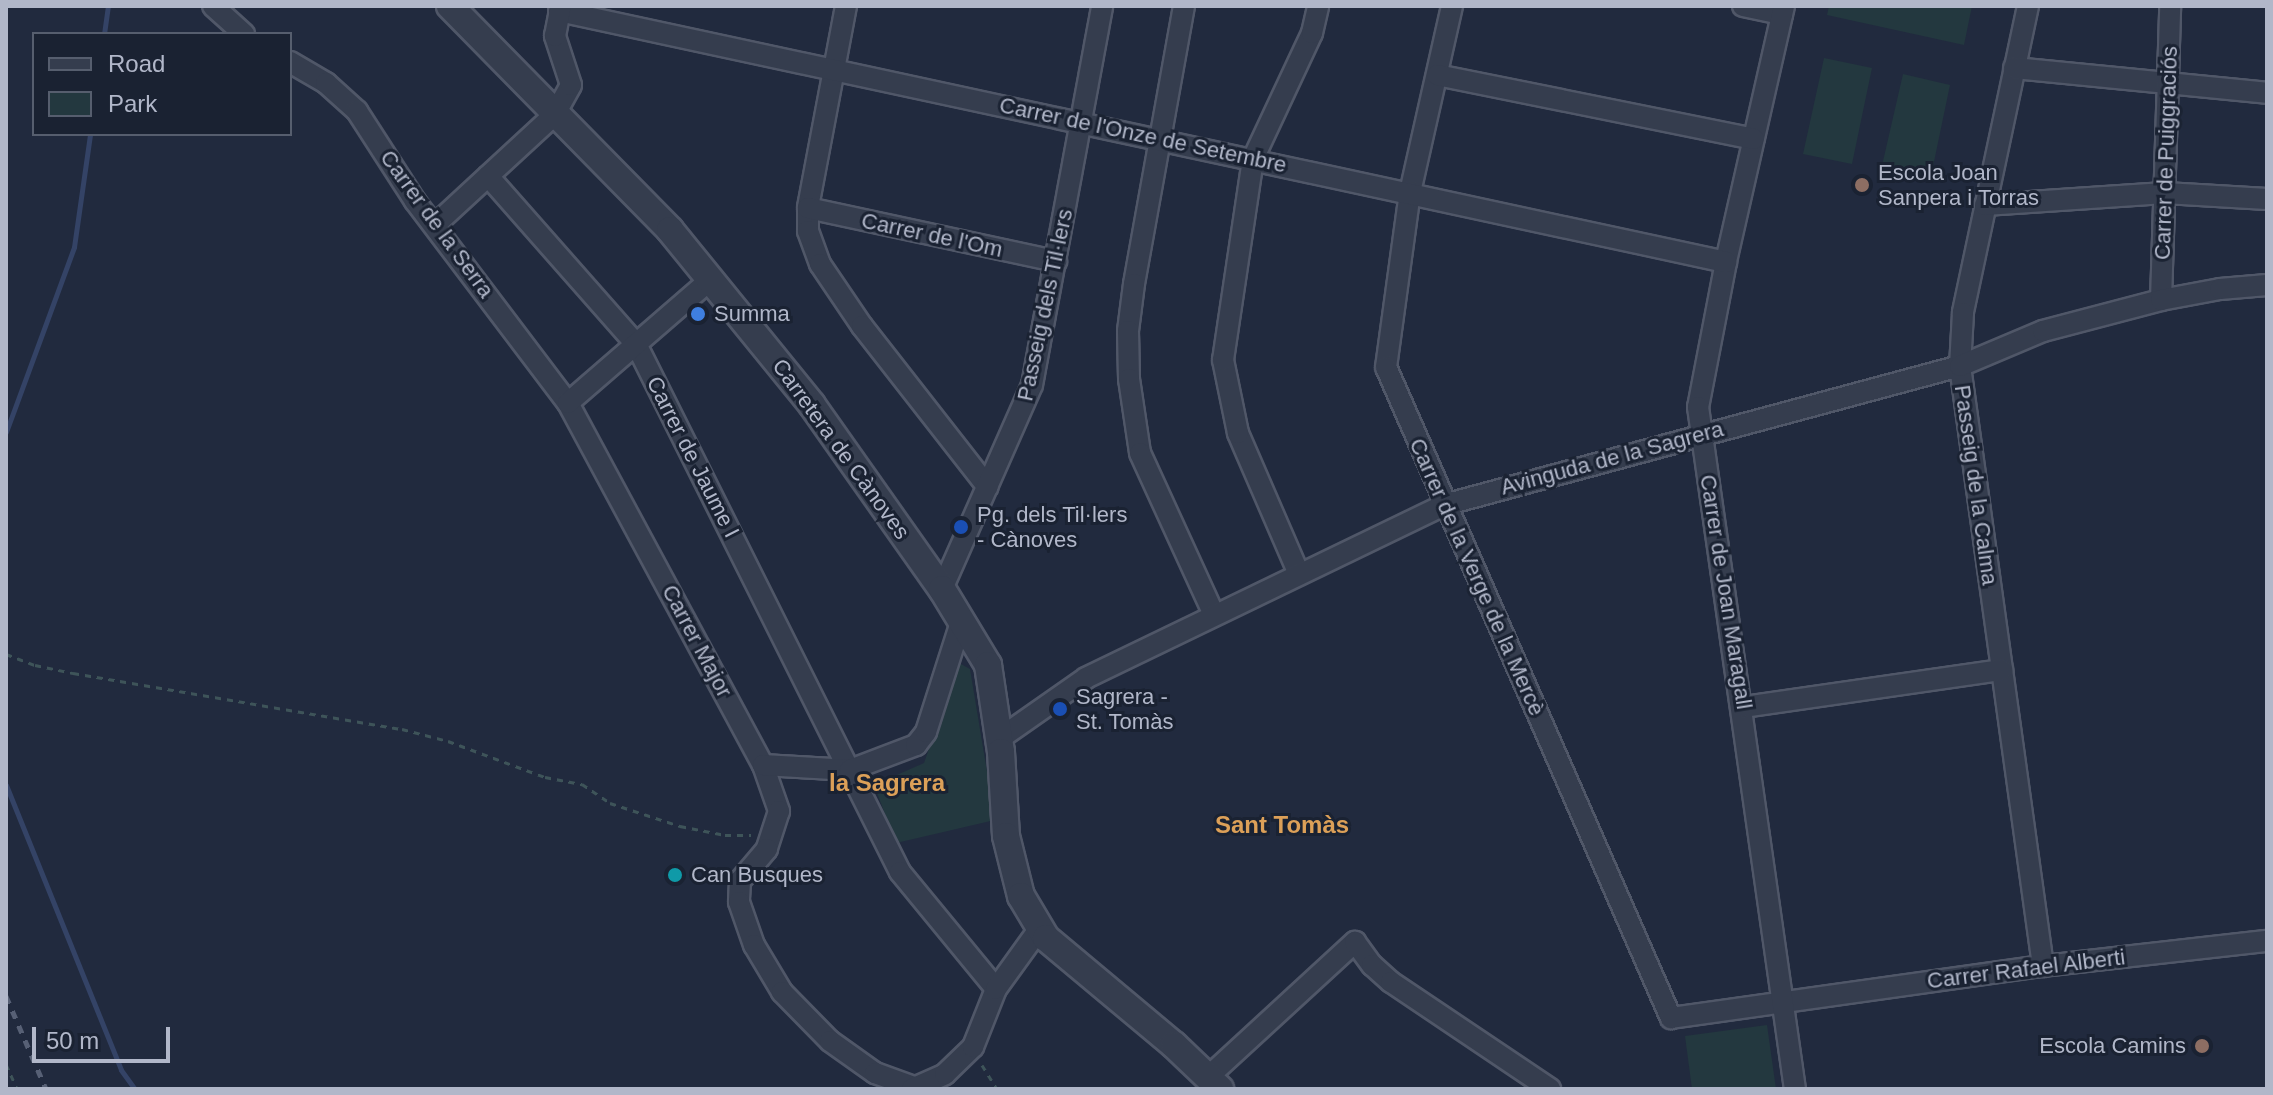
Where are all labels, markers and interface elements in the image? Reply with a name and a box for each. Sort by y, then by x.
legend [32,32,292,136]
street label: Carrer de Puiggraciós [2149,46,2183,260]
text: Road [108,50,165,77]
text: Park [108,90,157,117]
street label: Carrer de l'Onze de Setembre [997,92,1289,178]
street label: Carrer de la Serra [375,145,499,303]
place label: Escola Joan Sanpera i Torras [1878,159,2039,210]
marker: Escola Joan Sanpera i Torras [1853,176,1871,194]
street label: Passeig dels Til·lers [1012,206,1078,404]
street label: Carrer de l'Om [859,207,1005,263]
place label: Summa [714,301,790,327]
marker: Summa [689,305,707,323]
street label: Carretera de Cànoves [767,354,915,544]
street label: Carrer de Jaume I [641,372,745,542]
street label: Passeig de la Calma [1949,383,2003,587]
street label: Avinguda de la Sagrera [1498,416,1726,500]
street label: Carrer de la Verge de la Mercè [1404,434,1550,720]
street label: Carrer de Joan Maragall [1694,473,1758,711]
place label: Pg. dels Til·lers - Cànoves [977,501,1128,552]
marker: Pg. dels Til·lers - Cànoves [952,518,970,536]
street label: Carrer Major [656,580,738,702]
place label: Sagrera - St. Tomàs [1076,683,1174,734]
marker: Sagrera - St. Tomàs [1051,700,1069,718]
district label: la Sagrera [829,769,945,797]
district label: Sant Tomàs [1215,811,1349,839]
place label: Can Busques [691,862,823,888]
marker: Can Busques [666,866,684,884]
street label: Carrer Rafael Alberti [1925,944,2127,994]
scale bar [36,1011,174,1061]
text: 50 m [46,1027,99,1054]
place label: Escola Camins [2039,1033,2186,1059]
marker: Escola Camins [2193,1037,2211,1055]

